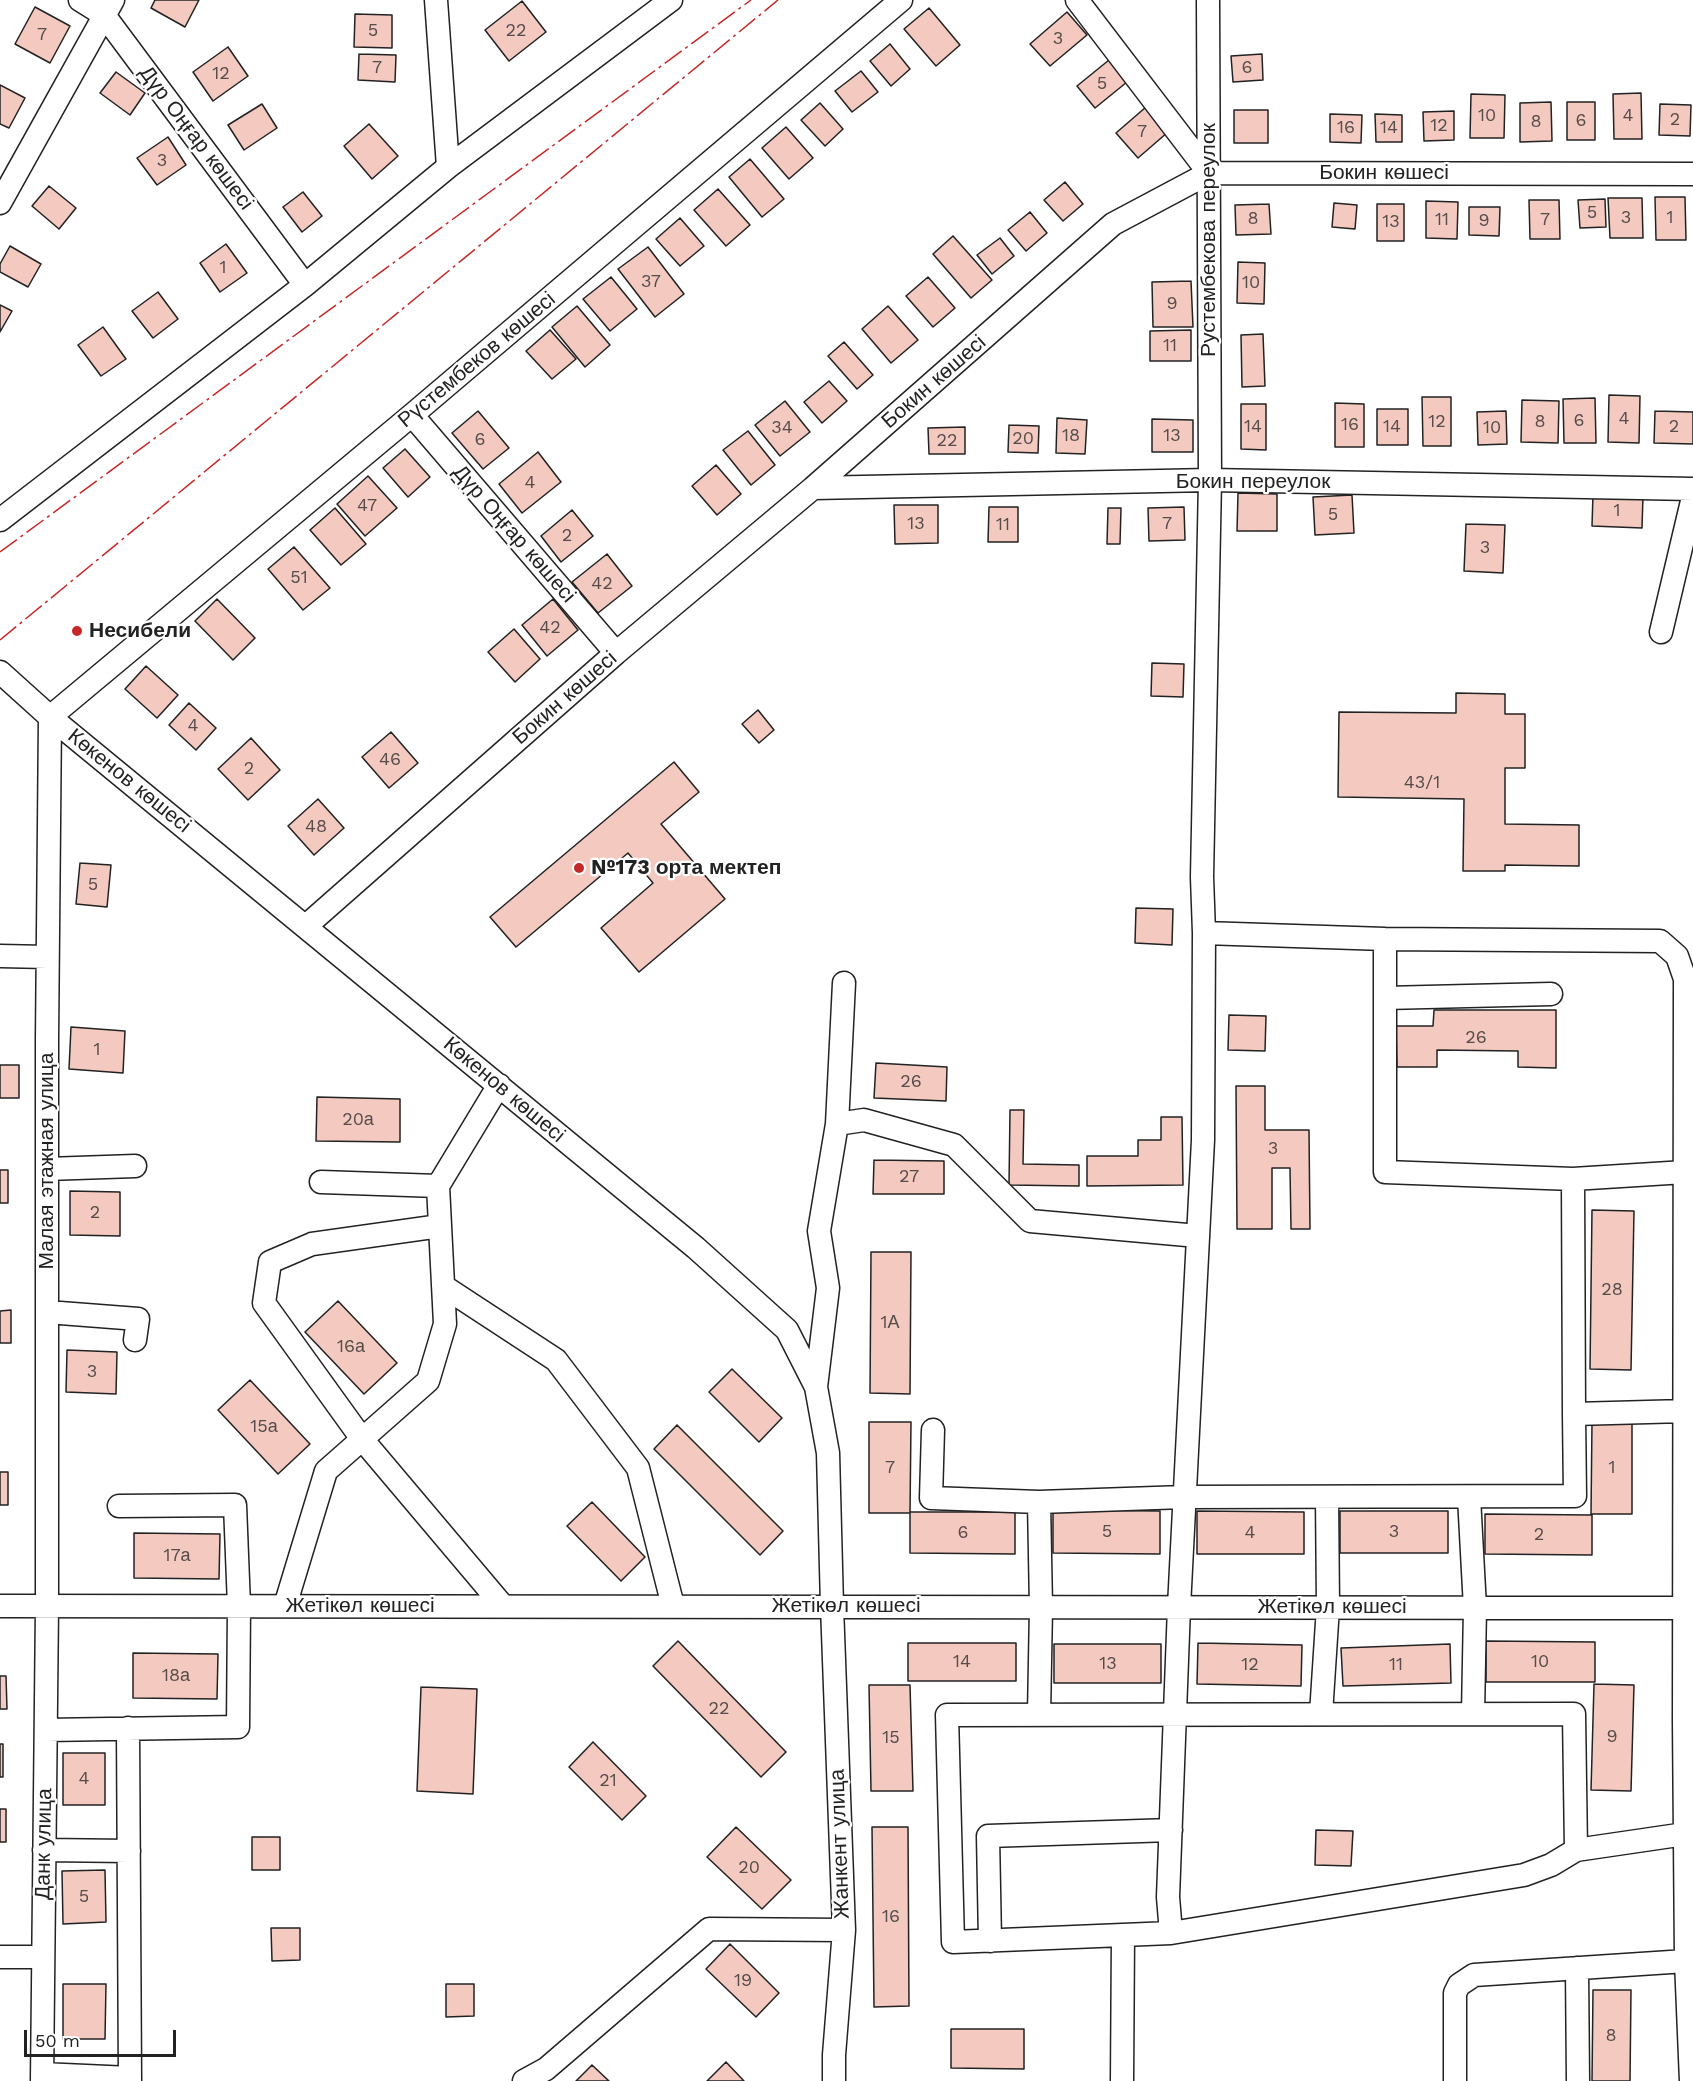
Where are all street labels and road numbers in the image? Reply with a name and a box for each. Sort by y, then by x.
street label: Дүр Оңғар көшесі [134,61,258,215]
street label: Рустембекова переулок [1196,123,1222,357]
street label: Бокин көшесі [1319,160,1449,186]
street label: Рүстембеков көшесі [393,287,561,433]
street label: Бокин көшесі [877,330,991,434]
street label: Дүр Оңғар көшесі [447,460,581,608]
street label: Бокин переулок [1176,469,1330,495]
street label: Бокин көшесі [508,646,622,750]
street label: Көкенов көшесі [62,724,196,838]
street label: Көкенов көшесі [438,1032,570,1148]
street label: Малая этажная улица [34,1053,60,1269]
street label: Жетікөл көшесі [285,1593,435,1619]
street label: Жетікөл көшесі [771,1593,921,1619]
street label: Жетікөл көшесі [1257,1594,1407,1620]
street label: Жанкент улица [825,1769,855,1919]
street label: Данк улица [30,1788,58,1900]

